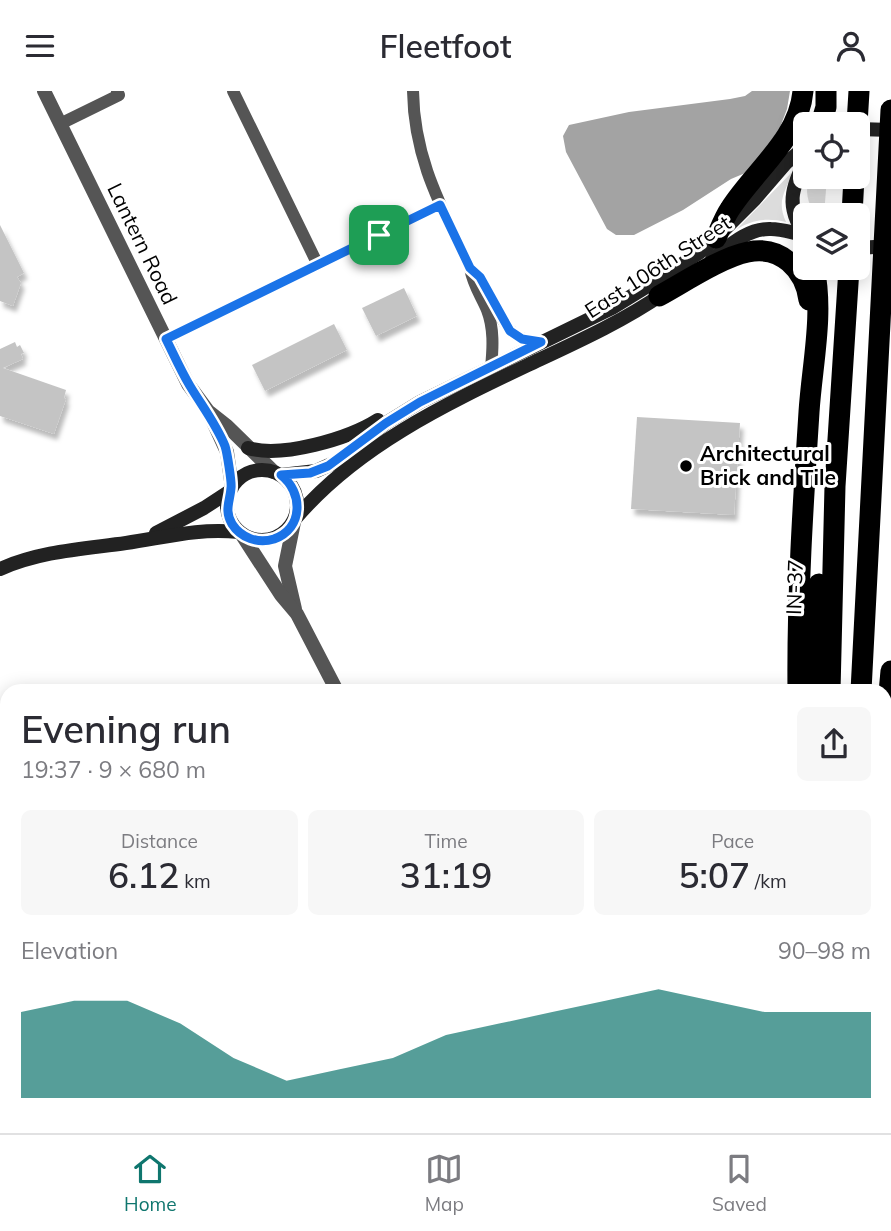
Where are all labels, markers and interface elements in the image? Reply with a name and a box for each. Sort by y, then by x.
text: Fleetfoot [379,26,512,66]
icon: menu [21,27,59,65]
icon: person [832,27,870,65]
map controls [793,112,870,280]
button: locate [793,112,870,189]
street label: Lantern Road [102,179,183,309]
button: layers [793,203,870,280]
pin [349,205,409,265]
street label: East 106th Street [580,209,735,323]
icon: arrive [360,216,398,254]
place label: Architectural Brick and Tile [700,440,836,490]
marker: Architectural Brick and Tile [678,458,694,474]
street label: IN-37 [780,559,808,615]
text: Evening run [21,705,231,753]
button: share [797,707,871,781]
text: 19:37 · 9 × 680 m [21,755,206,784]
text: Distance [121,829,198,853]
text: Time [424,829,468,853]
text: Pace [711,829,754,853]
text: 6.12 [108,853,179,897]
text: 31:19 [400,853,492,897]
text: 5:07 [679,853,750,897]
text: km [179,869,211,893]
text: /km [750,869,787,893]
text: Elevation [21,936,118,965]
text: 90–98 m [778,936,871,965]
tab: Home [124,1150,177,1216]
tab: Map [425,1150,464,1216]
tab: Saved [712,1150,767,1216]

